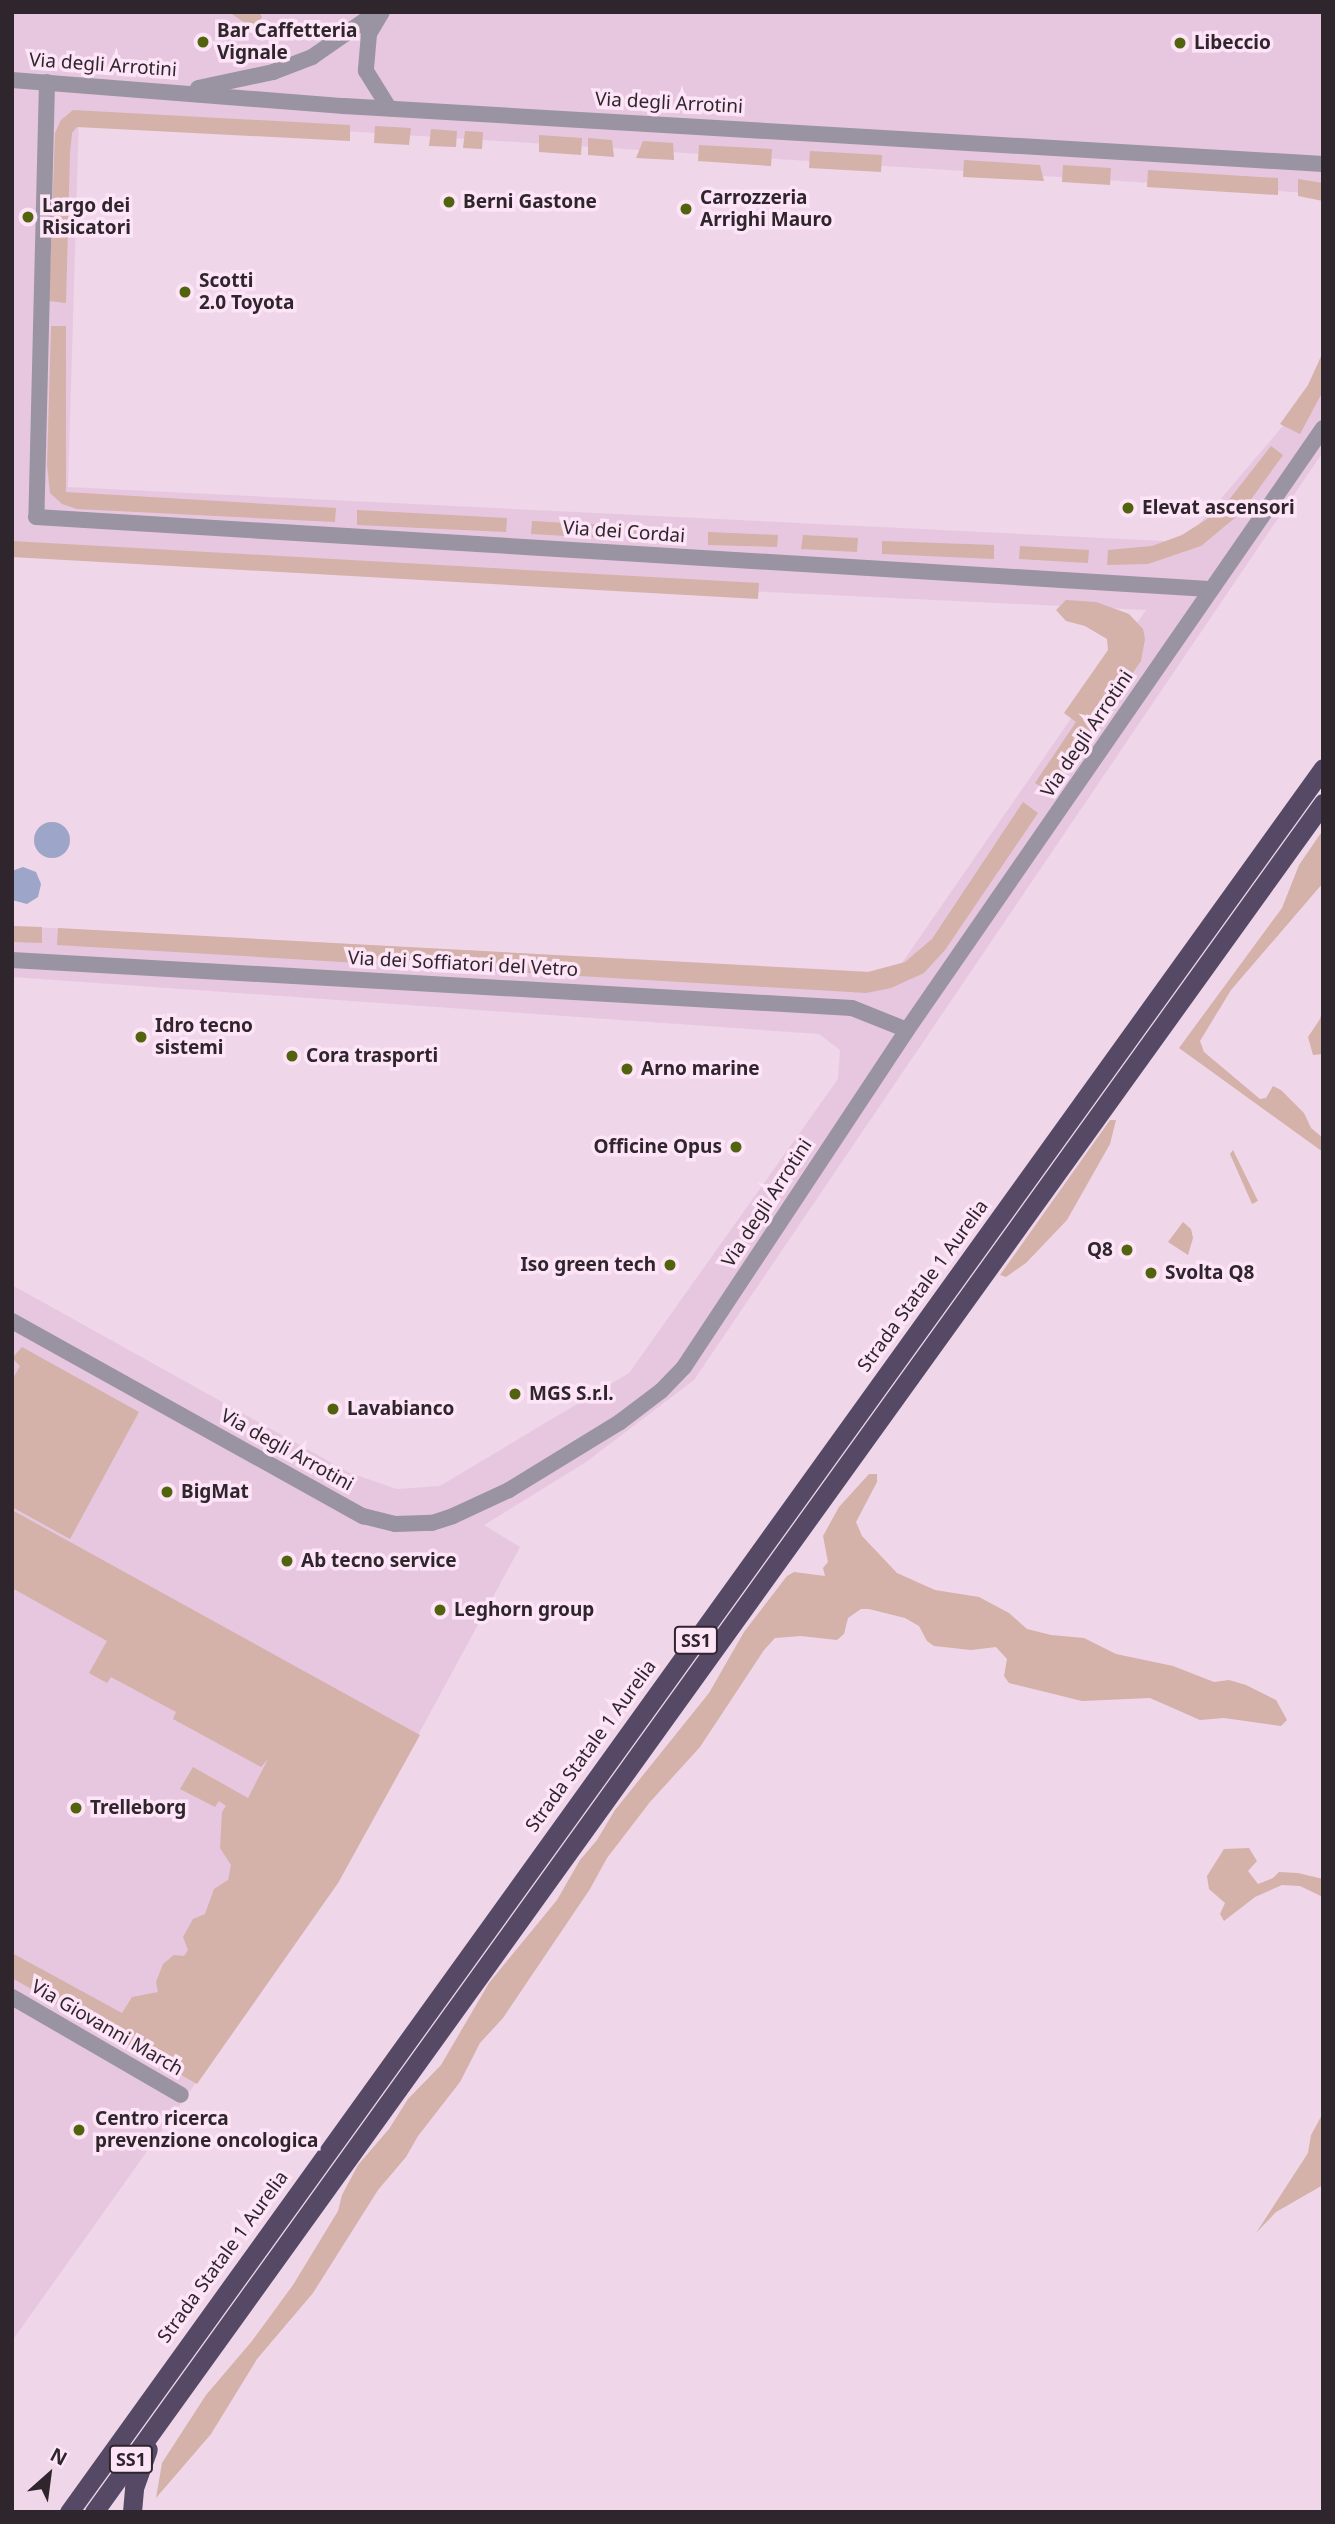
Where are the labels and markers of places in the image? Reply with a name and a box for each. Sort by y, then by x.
place label: Bar Caffetteria Vignale [217,20,357,64]
place label: Libeccio [1194,32,1271,54]
marker: Bar Caffetteria Vignale [195,34,211,50]
marker: Libeccio [1172,35,1188,51]
place label: Carrozzeria Arrighi Mauro [700,187,832,231]
place label: Berni Gastone [463,191,597,213]
marker: Berni Gastone [441,194,457,210]
place label: Largo dei Risicatori [42,195,131,239]
marker: Carrozzeria Arrighi Mauro [678,201,694,217]
marker: Largo dei Risicatori [20,209,36,225]
place label: Scotti 2.0 Toyota [199,270,294,314]
marker: Scotti 2.0 Toyota [177,284,193,300]
place label: Elevat ascensori [1142,497,1295,519]
marker: Elevat ascensori [1120,500,1136,516]
place label: Idro tecno sistemi [155,1015,253,1059]
marker: Idro tecno sistemi [133,1029,149,1045]
place label: Cora trasporti [306,1045,438,1067]
marker: Cora trasporti [284,1048,300,1064]
place label: Arno marine [641,1058,760,1080]
marker: Arno marine [619,1061,635,1077]
place label: Officine Opus [594,1136,722,1158]
marker: Officine Opus [728,1139,744,1155]
place label: Q8 [1087,1239,1113,1261]
marker: Q8 [1119,1242,1135,1258]
place label: Iso green tech [520,1254,656,1276]
marker: Iso green tech [662,1257,678,1273]
place label: Svolta Q8 [1165,1262,1254,1284]
marker: Svolta Q8 [1143,1265,1159,1281]
place label: MGS S.r.l. [529,1383,614,1405]
marker: MGS S.r.l. [507,1386,523,1402]
place label: Lavabianco [347,1398,454,1420]
marker: Lavabianco [325,1401,341,1417]
place label: BigMat [181,1481,249,1503]
marker: BigMat [159,1484,175,1500]
place label: Ab tecno service [301,1550,457,1572]
marker: Ab tecno service [279,1553,295,1569]
place label: Leghorn group [454,1599,594,1621]
marker: Leghorn group [432,1602,448,1618]
place label: Trelleborg [90,1797,186,1819]
marker: Trelleborg [68,1800,84,1816]
place label: Centro ricerca prevenzione oncologica [95,2108,318,2152]
marker: Centro ricerca prevenzione oncologica [69,2120,89,2140]

